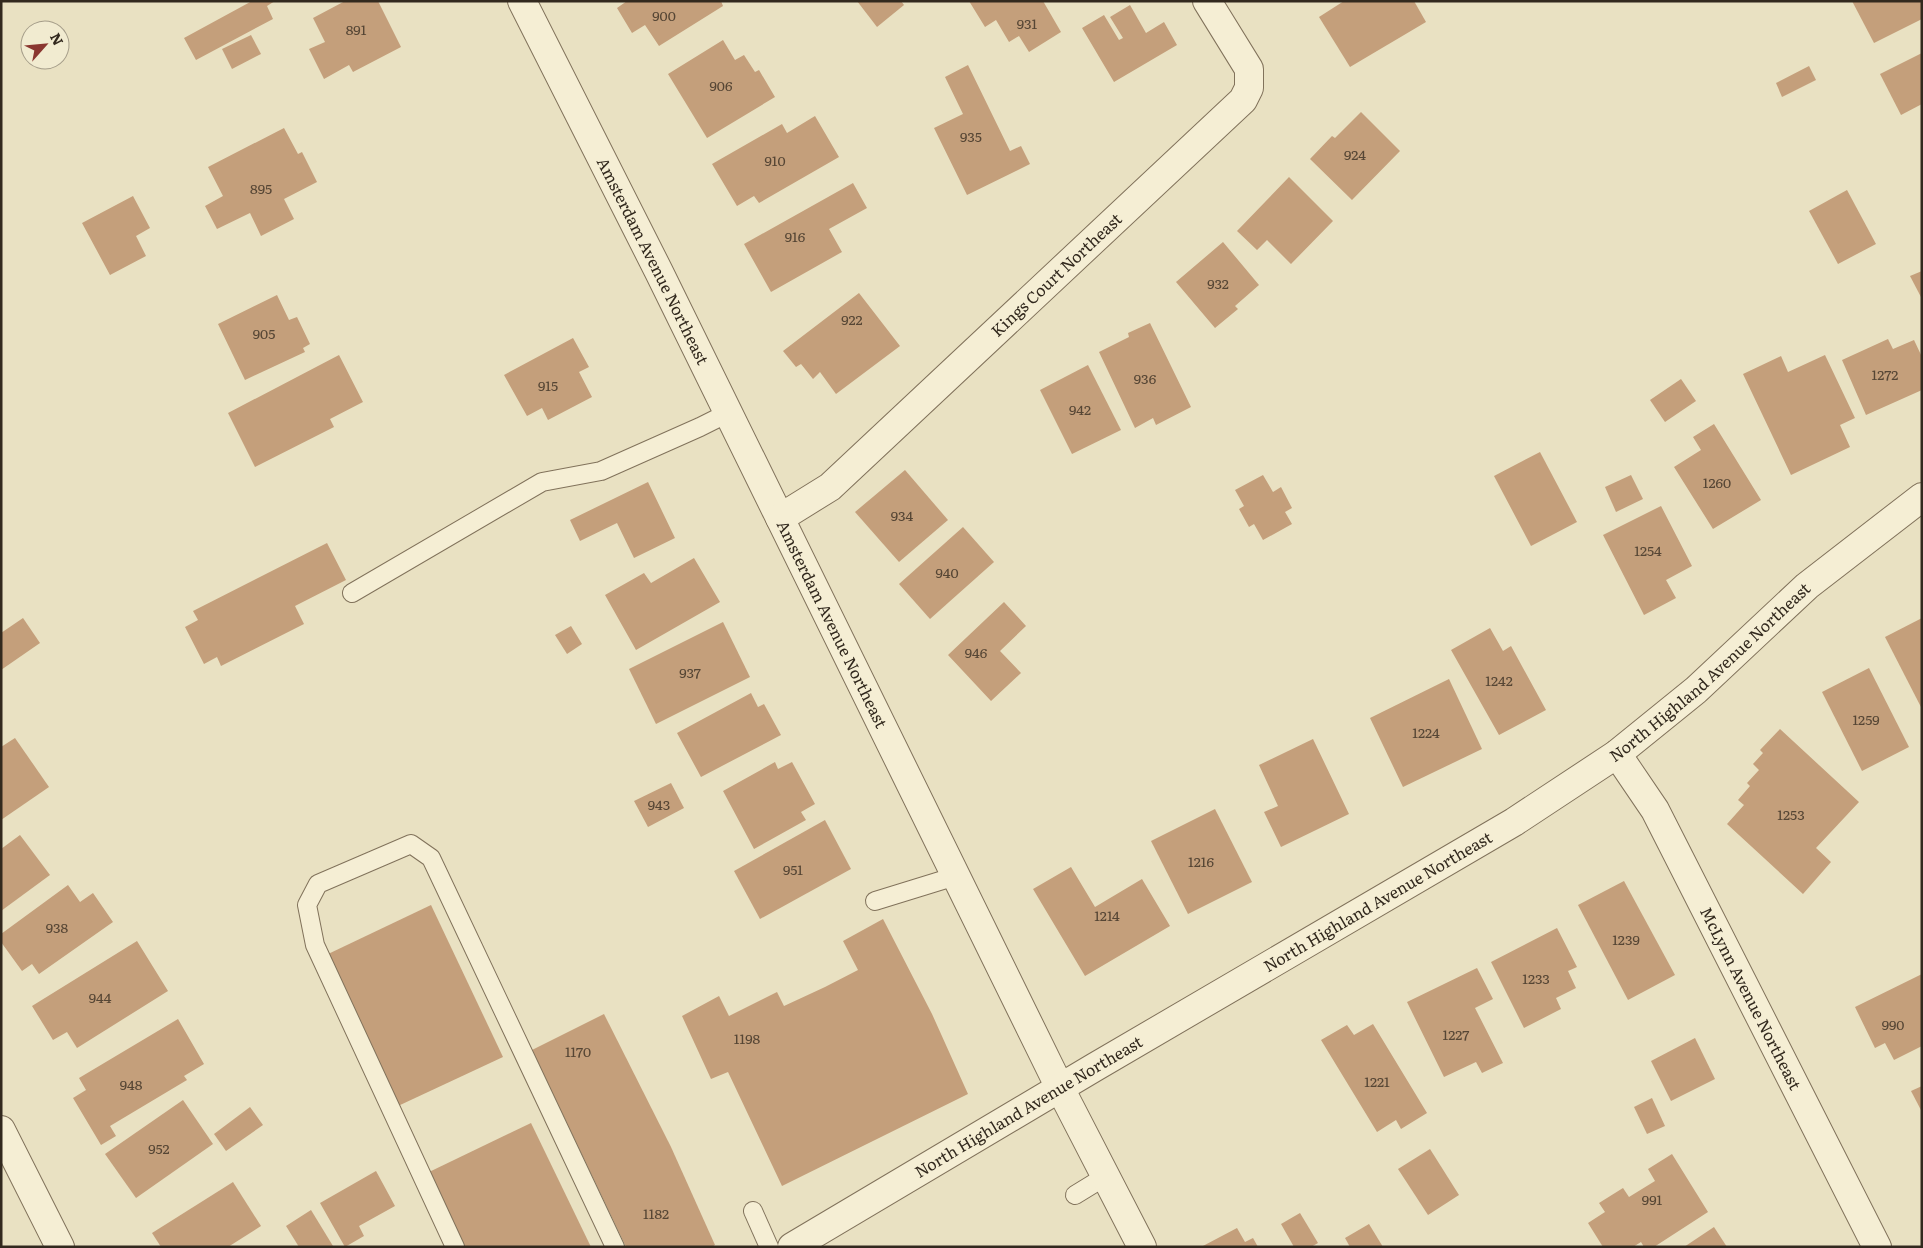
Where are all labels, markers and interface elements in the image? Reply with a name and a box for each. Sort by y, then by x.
house number: 900 [652,5,676,25]
house number: 931 [1017,13,1038,33]
house number: 891 [346,19,367,39]
north arrow [20,20,70,70]
text: N [46,29,69,49]
house number: 906 [710,75,733,95]
house number: 935 [960,126,982,146]
house number: 924 [1344,144,1366,164]
house number: 910 [764,150,786,170]
street label: Amsterdam Avenue Northeast [592,153,716,369]
house number: 895 [250,178,272,198]
street label: Kings Court Northeast [985,206,1127,342]
house number: 916 [785,226,806,246]
house number: 932 [1207,273,1229,293]
house number: 922 [841,309,863,329]
house number: 905 [253,323,275,343]
house number: 1272 [1872,364,1898,384]
house number: 936 [1134,368,1157,388]
house number: 915 [538,375,558,395]
house number: 942 [1069,399,1091,419]
house number: 1260 [1703,472,1731,492]
house number: 934 [891,505,914,525]
street label: Amsterdam Avenue Northeast [772,516,894,732]
house number: 1254 [1634,540,1662,560]
house number: 940 [935,562,959,582]
street label: North Highland Avenue Northeast [1604,576,1815,767]
house number: 946 [965,642,988,662]
house number: 937 [679,662,701,682]
house number: 1242 [1485,670,1513,690]
house number: 1259 [1852,709,1880,729]
house number: 1224 [1412,722,1440,742]
house number: 943 [648,794,670,814]
house number: 1253 [1777,804,1805,824]
street label: North Highland Avenue Northeast [1258,824,1497,977]
house number: 1216 [1188,851,1214,871]
house number: 951 [783,859,803,879]
street label: McLynn Avenue Northeast [1695,902,1808,1094]
house number: 1214 [1094,905,1120,925]
house number: 938 [46,917,69,937]
house number: 1239 [1612,929,1640,949]
house number: 1233 [1522,968,1550,988]
house number: 944 [89,987,112,1007]
house number: 990 [1882,1014,1904,1034]
house number: 1227 [1443,1024,1469,1044]
house number: 1198 [734,1028,760,1048]
street label: North Highland Avenue Northeast [910,1029,1147,1183]
house number: 1170 [565,1041,591,1061]
house number: 1221 [1364,1071,1390,1091]
house number: 948 [120,1074,143,1094]
house number: 952 [148,1138,170,1158]
house number: 991 [1642,1189,1662,1209]
house number: 1182 [643,1203,669,1223]

